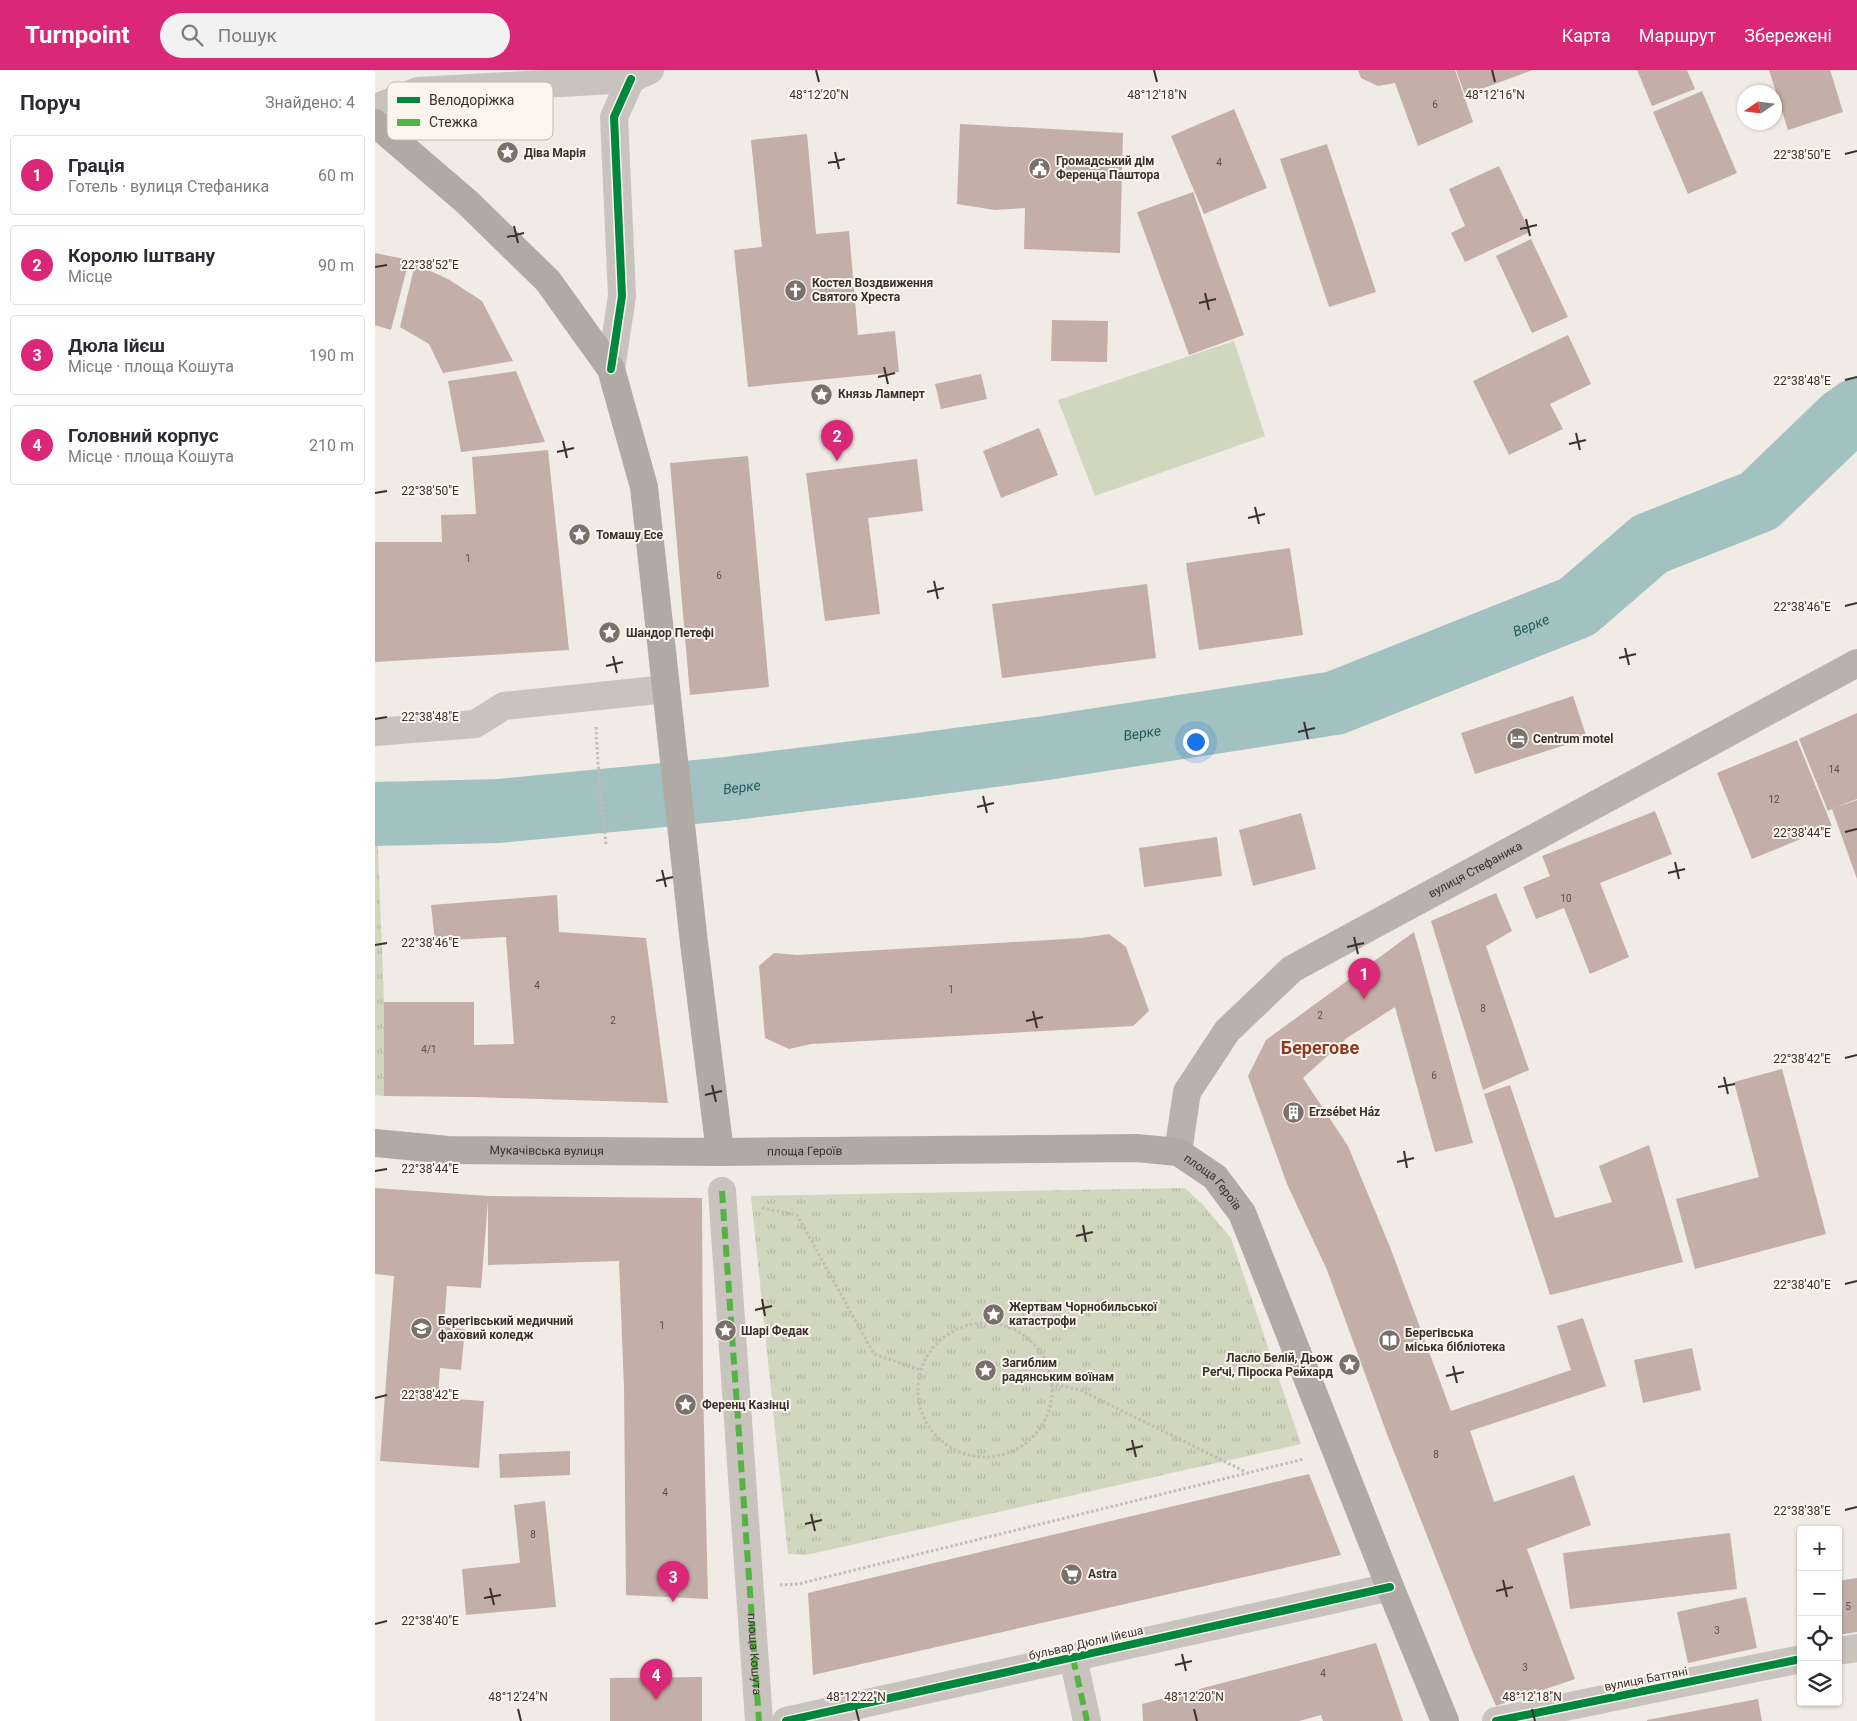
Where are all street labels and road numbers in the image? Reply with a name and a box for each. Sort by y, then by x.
street label: вулиця Стефаника [1426,839,1525,901]
street label: Мукачівська вулиця [489,1143,604,1158]
street label: площа Героїв [767,1144,843,1159]
street label: площа Героїв [1181,1151,1244,1213]
street label: площа Кошута [744,1612,764,1695]
street label: бульвар Дюли Ійєша [1027,1623,1145,1663]
street label: вулиця Баттяні [1603,1664,1689,1694]

